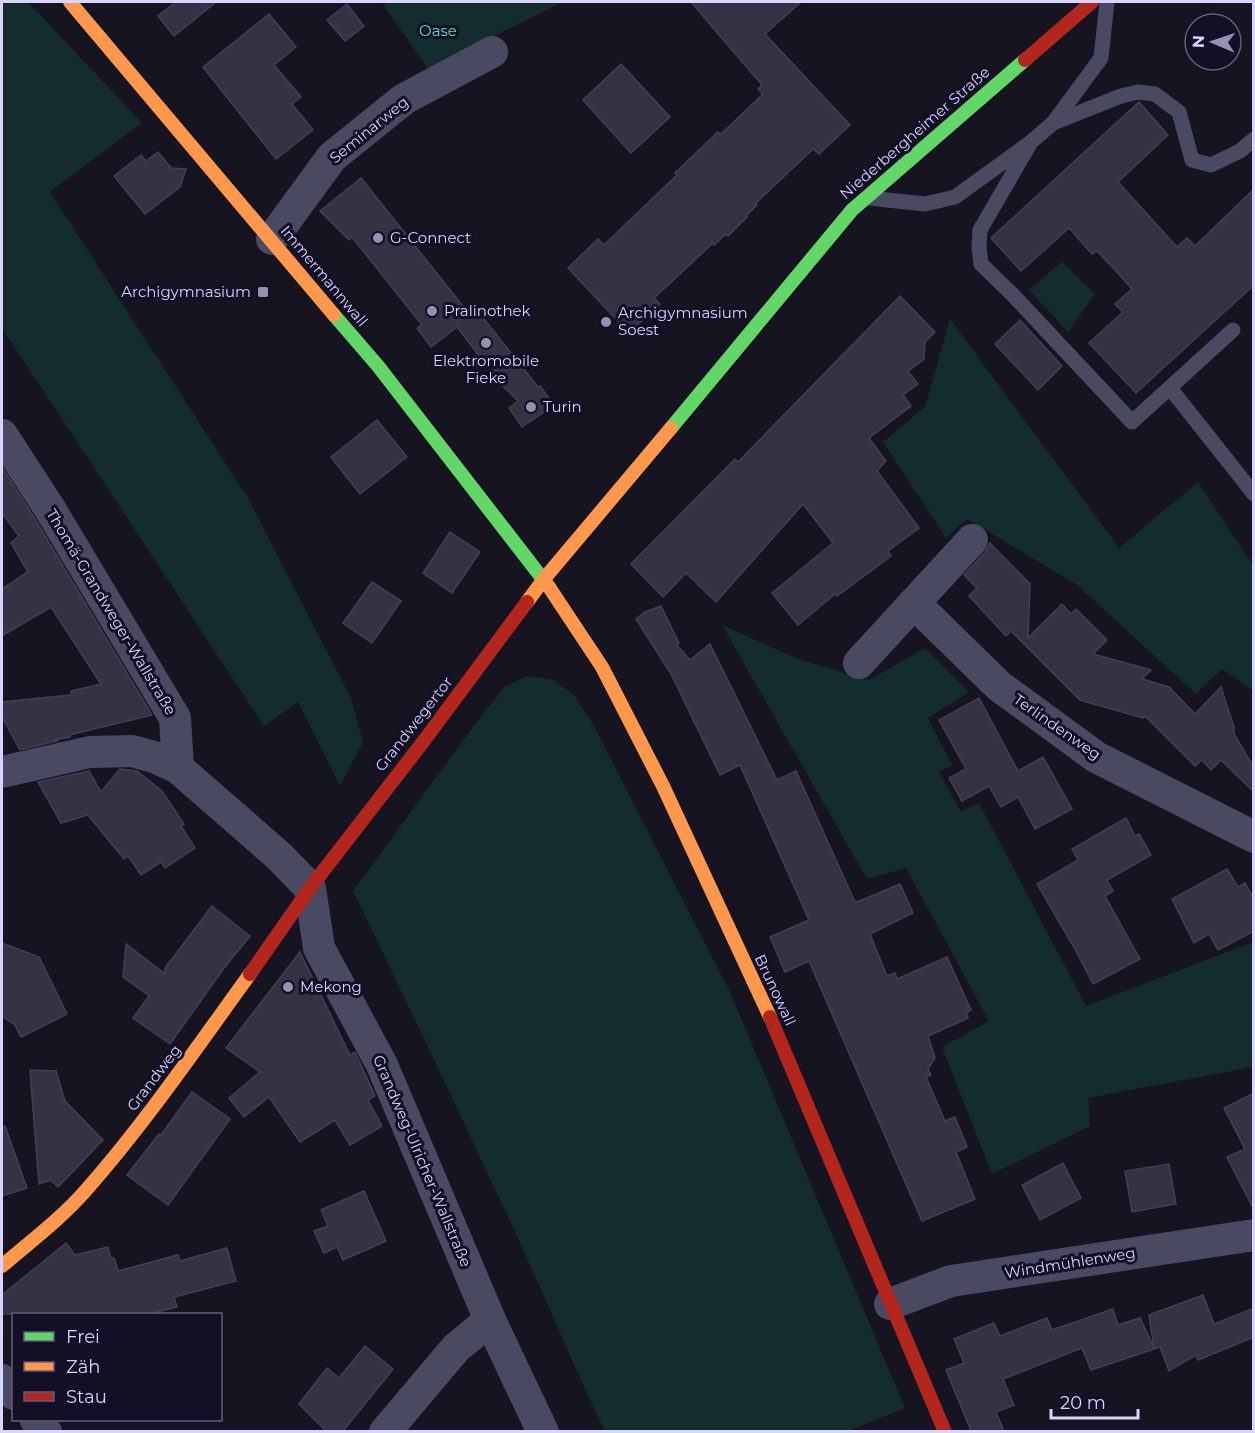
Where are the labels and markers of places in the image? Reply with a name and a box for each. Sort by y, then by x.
place label: G-Connect [390,228,471,247]
marker: G-Connect [371,231,385,245]
place label: Archigymnasium [121,282,251,301]
marker: Archigymnasium [256,285,270,299]
place label: Pralinothek [444,301,531,320]
place label: Archigymnasium Soest [618,303,748,339]
marker: Pralinothek [425,304,439,318]
marker: Archigymnasium Soest [599,315,613,329]
marker: Elektromobile Fieke [479,336,493,350]
place label: Elektromobile Fieke [433,351,539,387]
place label: Turin [543,397,582,416]
marker: Turin [524,400,538,414]
place label: Mekong [300,977,362,996]
marker: Mekong [281,980,295,994]

